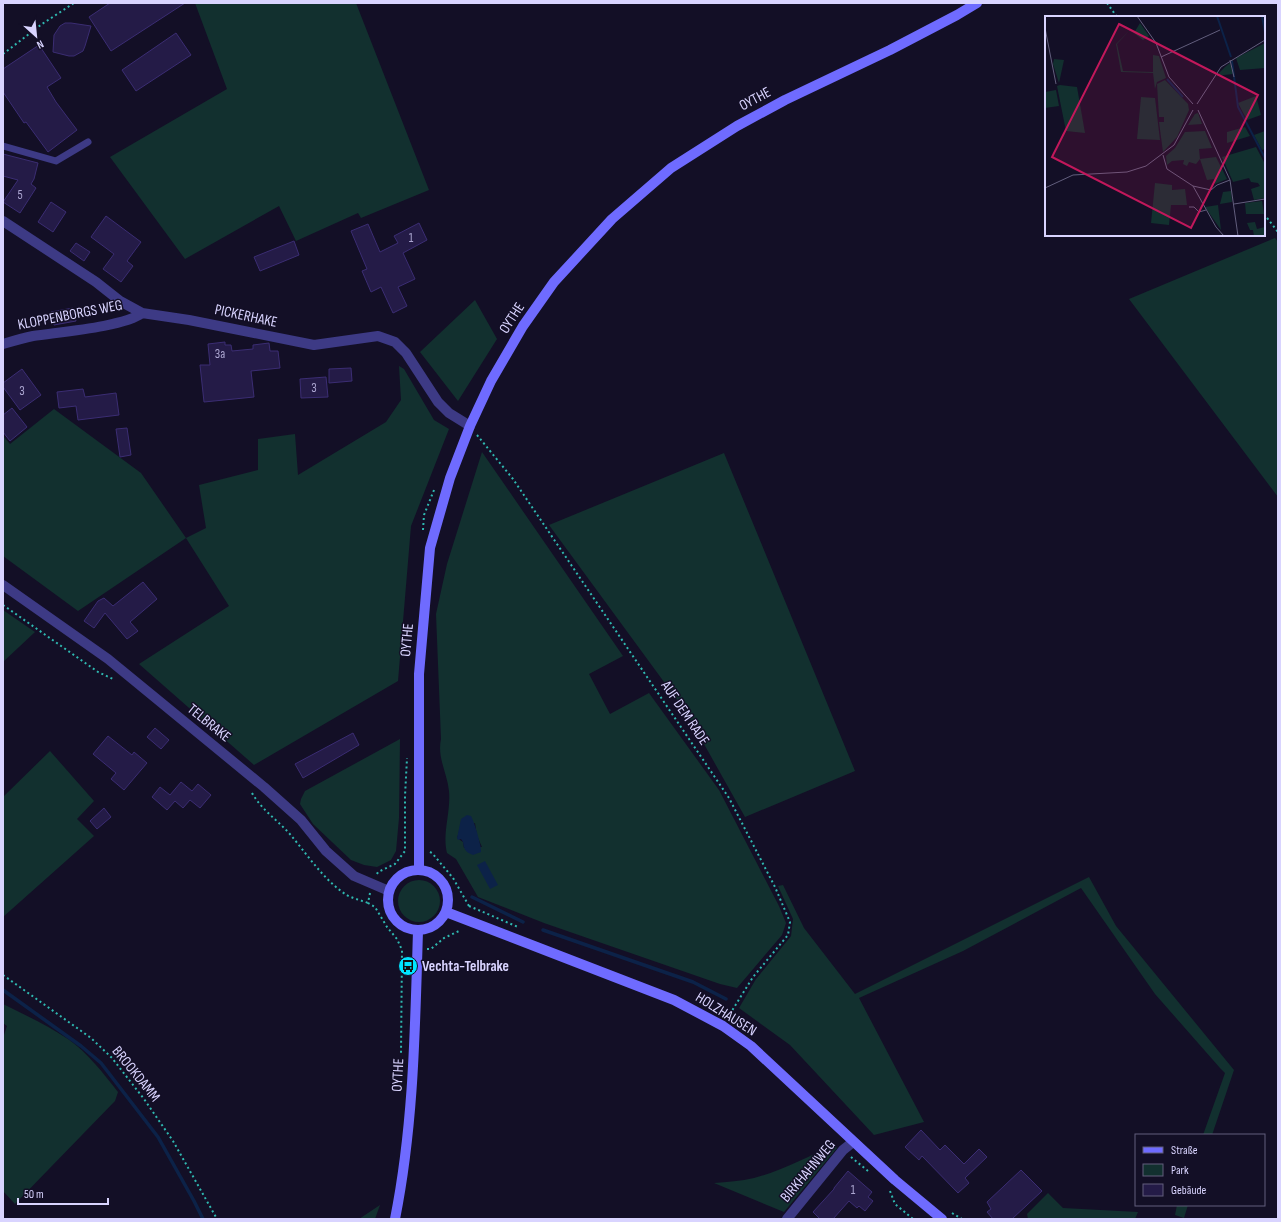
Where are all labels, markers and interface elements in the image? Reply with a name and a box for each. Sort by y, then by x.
north arrow [16,16,56,56]
inset map [1045,16,1265,236]
text: N [35,37,46,52]
street label: OYTHE [736,83,774,115]
house number: 5 [17,187,23,203]
house number: 1 [409,230,414,246]
street label: KLOPPENBORGS WEG [16,296,124,334]
street label: OYTHE [495,299,529,337]
street label: PICKERHAKE [213,300,279,332]
house number: 3a [215,346,225,362]
house number: 3 [311,380,317,396]
house number: 3 [19,383,25,399]
street label: OYTHE [396,623,418,657]
street label: AUF DEM RADE [656,676,713,749]
street label: TELBRAKE [183,700,235,746]
bus stop icon: Vechta-Telbrake [397,955,419,977]
place label: Vechta-Telbrake [422,957,509,976]
street label: HOLZHAUSEN [692,988,760,1040]
street label: BROOKDAMM [108,1042,164,1106]
street label: OYTHE [388,1058,408,1092]
legend [1135,1134,1265,1206]
street label: BIRKHAHNWEG [776,1136,840,1206]
text: Straße [1171,1143,1198,1158]
text: Park [1171,1163,1189,1178]
scale bar [18,1180,108,1206]
house number: 1 [851,1182,856,1198]
text: Gebäude [1171,1183,1206,1198]
text: 50 m [24,1187,44,1202]

